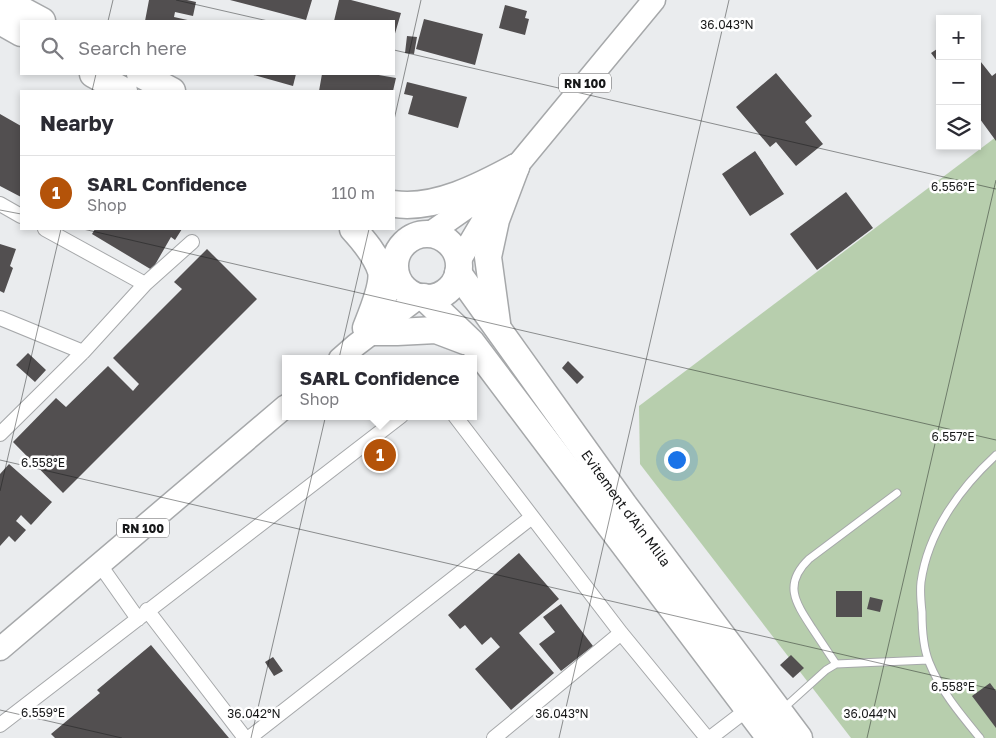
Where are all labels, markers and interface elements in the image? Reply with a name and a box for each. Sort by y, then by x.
map controls [936,15,981,150]
button: + [936,15,981,60]
text: 36.043°N [700,17,754,32]
search box [20,20,395,75]
icon: search [38,34,66,62]
text: Search here [78,36,187,59]
button: − [936,60,981,105]
road number: RN 100 [559,74,611,92]
button: layers [936,105,981,150]
text: Nearby [40,110,114,136]
text: SARL Confidence [87,172,247,195]
text: 6.556°E [931,179,975,194]
text: 1 [52,183,60,203]
text: 110 m [331,183,375,203]
text: Shop [87,195,127,215]
popup [282,355,477,420]
text: SARL Confidence [300,366,459,389]
text: Shop [300,389,339,409]
text: 6.557°E [931,429,975,444]
pin: 1 [364,436,396,474]
street label: Evitement d'Ain Mlila [578,446,675,569]
your location [664,447,690,473]
text: 6.558°E [21,455,65,470]
road number: RN 100 [117,518,169,538]
text: 6.558°E [931,679,975,694]
text: 6.559°E [21,705,65,720]
text: 36.042°N [227,706,281,721]
text: 36.043°N [535,706,589,721]
text: 36.044°N [843,706,897,721]

